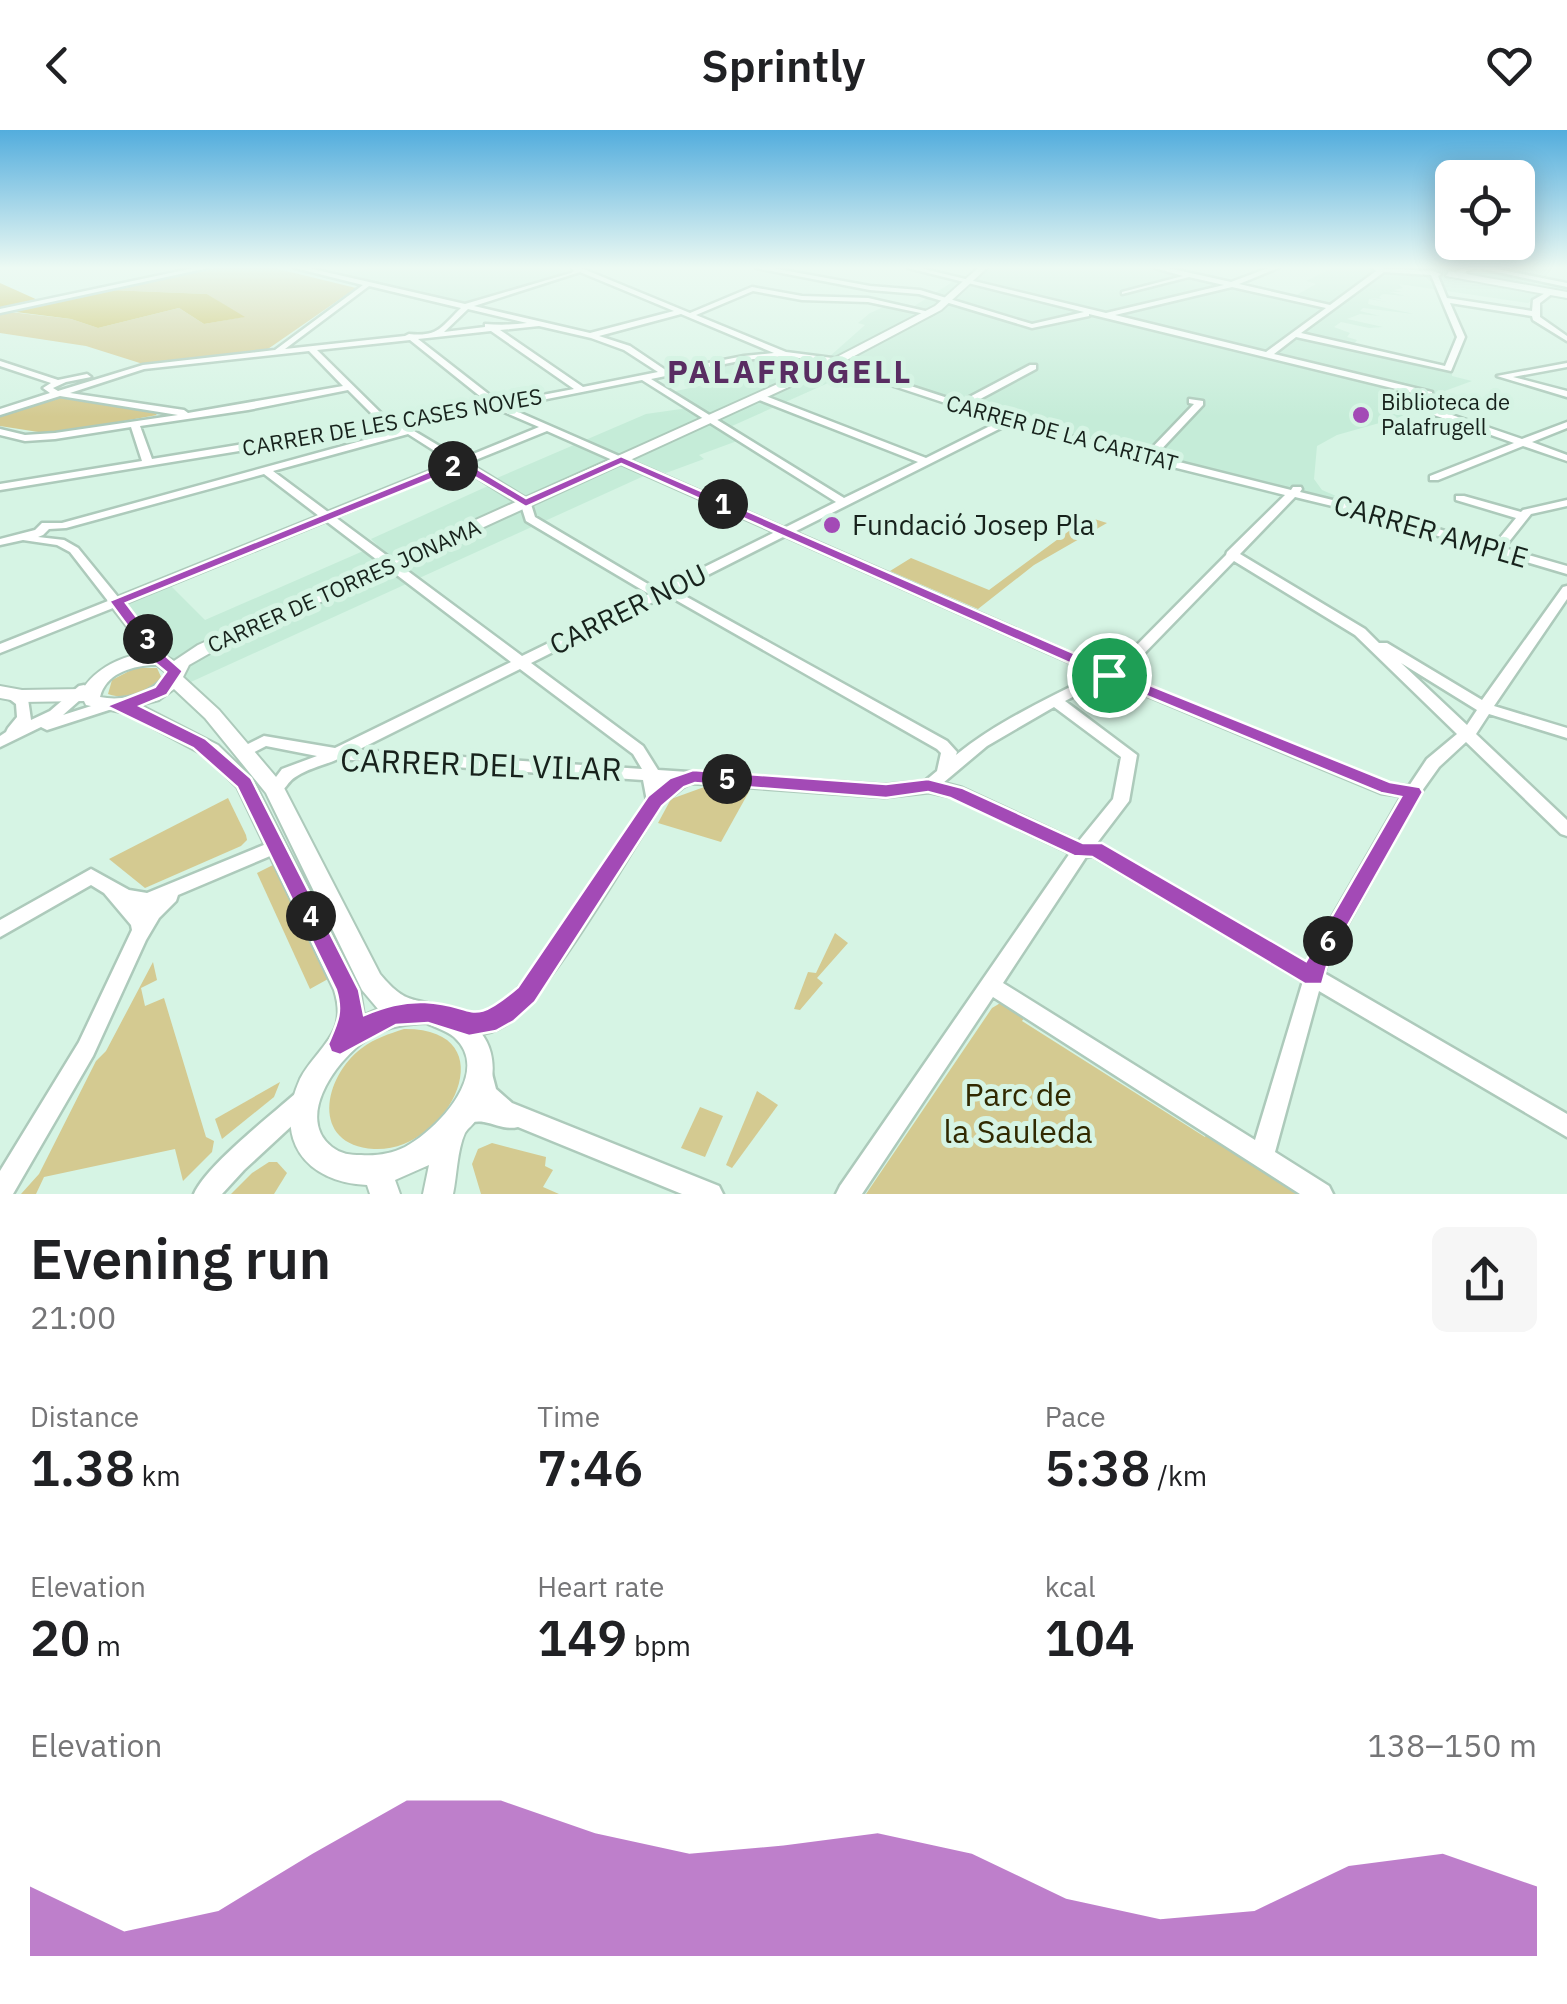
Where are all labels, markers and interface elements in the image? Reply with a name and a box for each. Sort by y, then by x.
text: Sprintly [701,36,866,94]
icon: back [30,38,85,93]
icon: heart [1482,38,1537,93]
map controls [1435,160,1535,260]
button: locate [1435,160,1535,260]
district label: PALAFRUGELL [667,350,913,392]
street label: CARRER DE LES CASES NOVES [240,381,544,462]
place label: Biblioteca de Palafrugell [1381,387,1510,441]
street label: CARRER DE LA CARITAT [943,388,1181,477]
marker: Biblioteca de Palafrugell [1350,404,1372,426]
pin: 2 [428,441,478,491]
text: 2 [445,447,461,484]
pin: 1 [698,479,748,529]
text: 1 [715,485,731,522]
street label: CARRER AMPLE [1330,485,1532,576]
place label: Fundació Josep Pla [852,506,1095,543]
street label: CARRER DE TORRES JONAMA [203,512,485,659]
marker: Fundació Josep Pla [821,514,843,536]
street label: CARRER NOU [543,555,713,663]
pin: 3 [123,614,173,664]
text: 3 [140,620,156,657]
pin [1067,633,1152,718]
icon: arrive [1082,648,1137,703]
street label: CARRER DEL VILAR [340,738,623,790]
pin: 5 [702,754,752,804]
text: 5 [719,760,735,797]
pin: 4 [286,891,336,941]
text: 4 [303,897,319,934]
pin: 6 [1303,916,1353,966]
text: 6 [1320,922,1336,959]
park label: Parc de la Sauleda [943,1073,1093,1152]
text: Evening run [30,1223,331,1294]
button: share [1432,1227,1537,1332]
text: 21:00 [30,1296,116,1338]
text: Distance [30,1398,139,1435]
text: Time [537,1398,600,1435]
text: Pace [1045,1398,1106,1435]
text: 1.38 [30,1435,135,1500]
text: 7:46 [537,1435,643,1500]
text: 5:38 [1045,1435,1151,1500]
text: km [135,1457,181,1494]
text: /km [1151,1457,1207,1494]
text: Elevation [30,1568,146,1605]
text: Heart rate [537,1568,664,1605]
text: kcal [1045,1568,1096,1605]
text: 20 [30,1605,90,1670]
text: 149 [537,1605,627,1670]
text: 104 [1045,1605,1135,1670]
text: m [90,1627,121,1664]
text: bpm [627,1627,691,1664]
text: Elevation [30,1724,163,1766]
text: 138–150 m [1367,1724,1537,1766]

